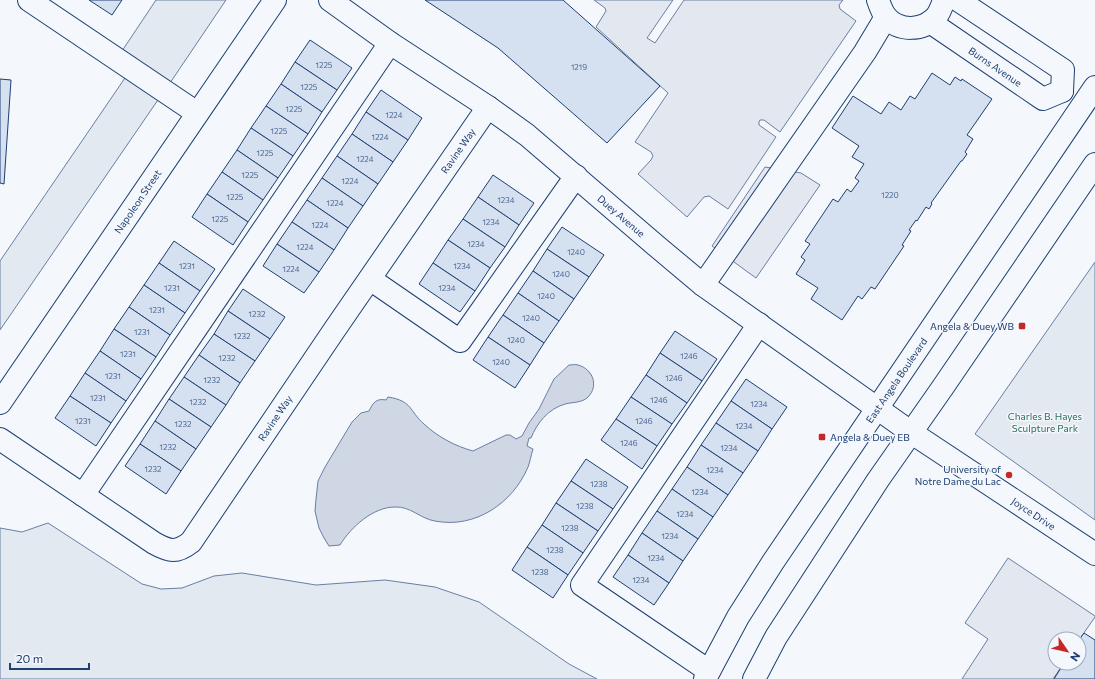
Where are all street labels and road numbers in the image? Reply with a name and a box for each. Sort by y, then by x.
street label: Burns Avenue [966,44,1024,89]
street label: Ravine Way [438,126,478,176]
street label: Napoleon Street [112,167,163,236]
street label: Duey Avenue [595,192,647,239]
street label: East Angela Boulevard [863,335,929,425]
street label: Ravine Way [255,393,294,443]
street label: Joyce Drive [1009,495,1058,532]

